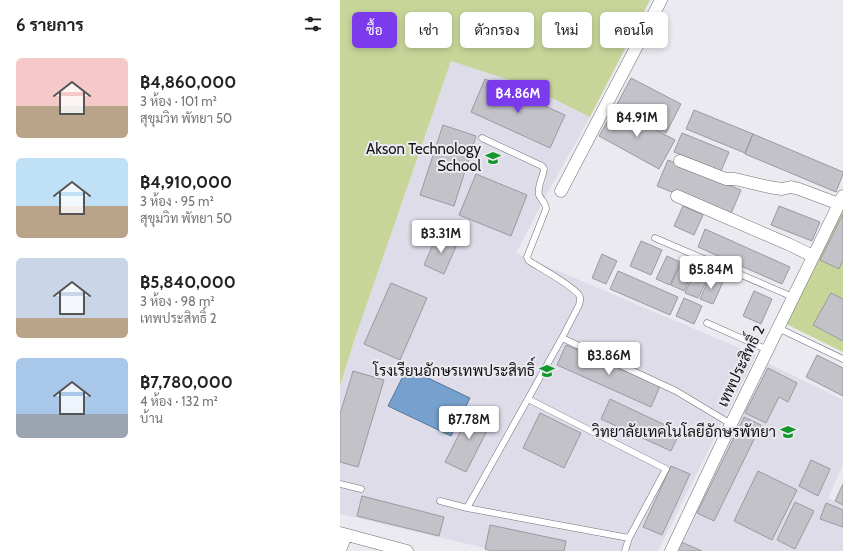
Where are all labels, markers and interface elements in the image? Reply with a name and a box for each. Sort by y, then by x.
chip: ซื้อ [352,12,397,48]
chip: เช่า [405,12,452,48]
chip: ตัวกรอง [460,12,534,48]
chip: ใหม่ [542,12,592,48]
chip: คอนโด [600,12,668,48]
icon: filters [302,13,324,35]
text: 6 รายการ [16,15,84,35]
text: ฿4,860,000 [140,72,236,92]
icon: home [48,74,96,122]
pin: ฿4.86M [485,80,551,114]
text: ฿4.86M [496,85,540,101]
text: 3 ห้อง · 101 m² [140,93,217,109]
pin: ฿4.91M [604,104,670,138]
text: ฿4.91M [616,109,658,125]
text: สุขุมวิท พัทยา 50 [140,110,232,126]
place label: Akson Technology School [366,140,481,175]
school or university icon: Akson Technology School [484,149,502,167]
text: ฿4,910,000 [140,172,232,192]
icon: home [48,174,96,222]
text: 3 ห้อง · 95 m² [140,193,214,209]
text: สุขุมวิท พัทยา 50 [140,210,232,226]
pin: ฿3.31M [408,220,474,254]
text: ฿3.31M [421,225,461,241]
pin: ฿5.84M [678,256,744,290]
text: ฿5.84M [689,261,733,277]
text: ฿5,840,000 [140,272,236,292]
icon: home [48,274,96,322]
text: 3 ห้อง · 98 m² [140,293,215,309]
text: เทพประสิทธิ์ 2 [140,310,217,326]
street label: เทพประสิทธิ์ 2 [708,319,769,410]
pin: ฿3.86M [576,342,642,376]
text: ฿3.86M [587,347,631,363]
place label: โรงเรียนอักษรเทพประสิทธิ์ [372,356,535,380]
school or university icon: โรงเรียนอักษรเทพประสิทธิ์ [538,362,556,380]
text: ฿7,780,000 [140,372,233,392]
icon: home [48,374,96,422]
text: 4 ห้อง · 132 m² [140,393,218,409]
pin: ฿7.78M [436,406,502,440]
text: บ้าน [140,410,163,426]
text: ฿7.78M [448,411,490,427]
place label: วิทยาลัยเทคโนโลยีอักษรพัทยา [592,422,776,441]
school or university icon: วิทยาลัยเทคโนโลยีอักษรพัทยา [779,423,797,441]

